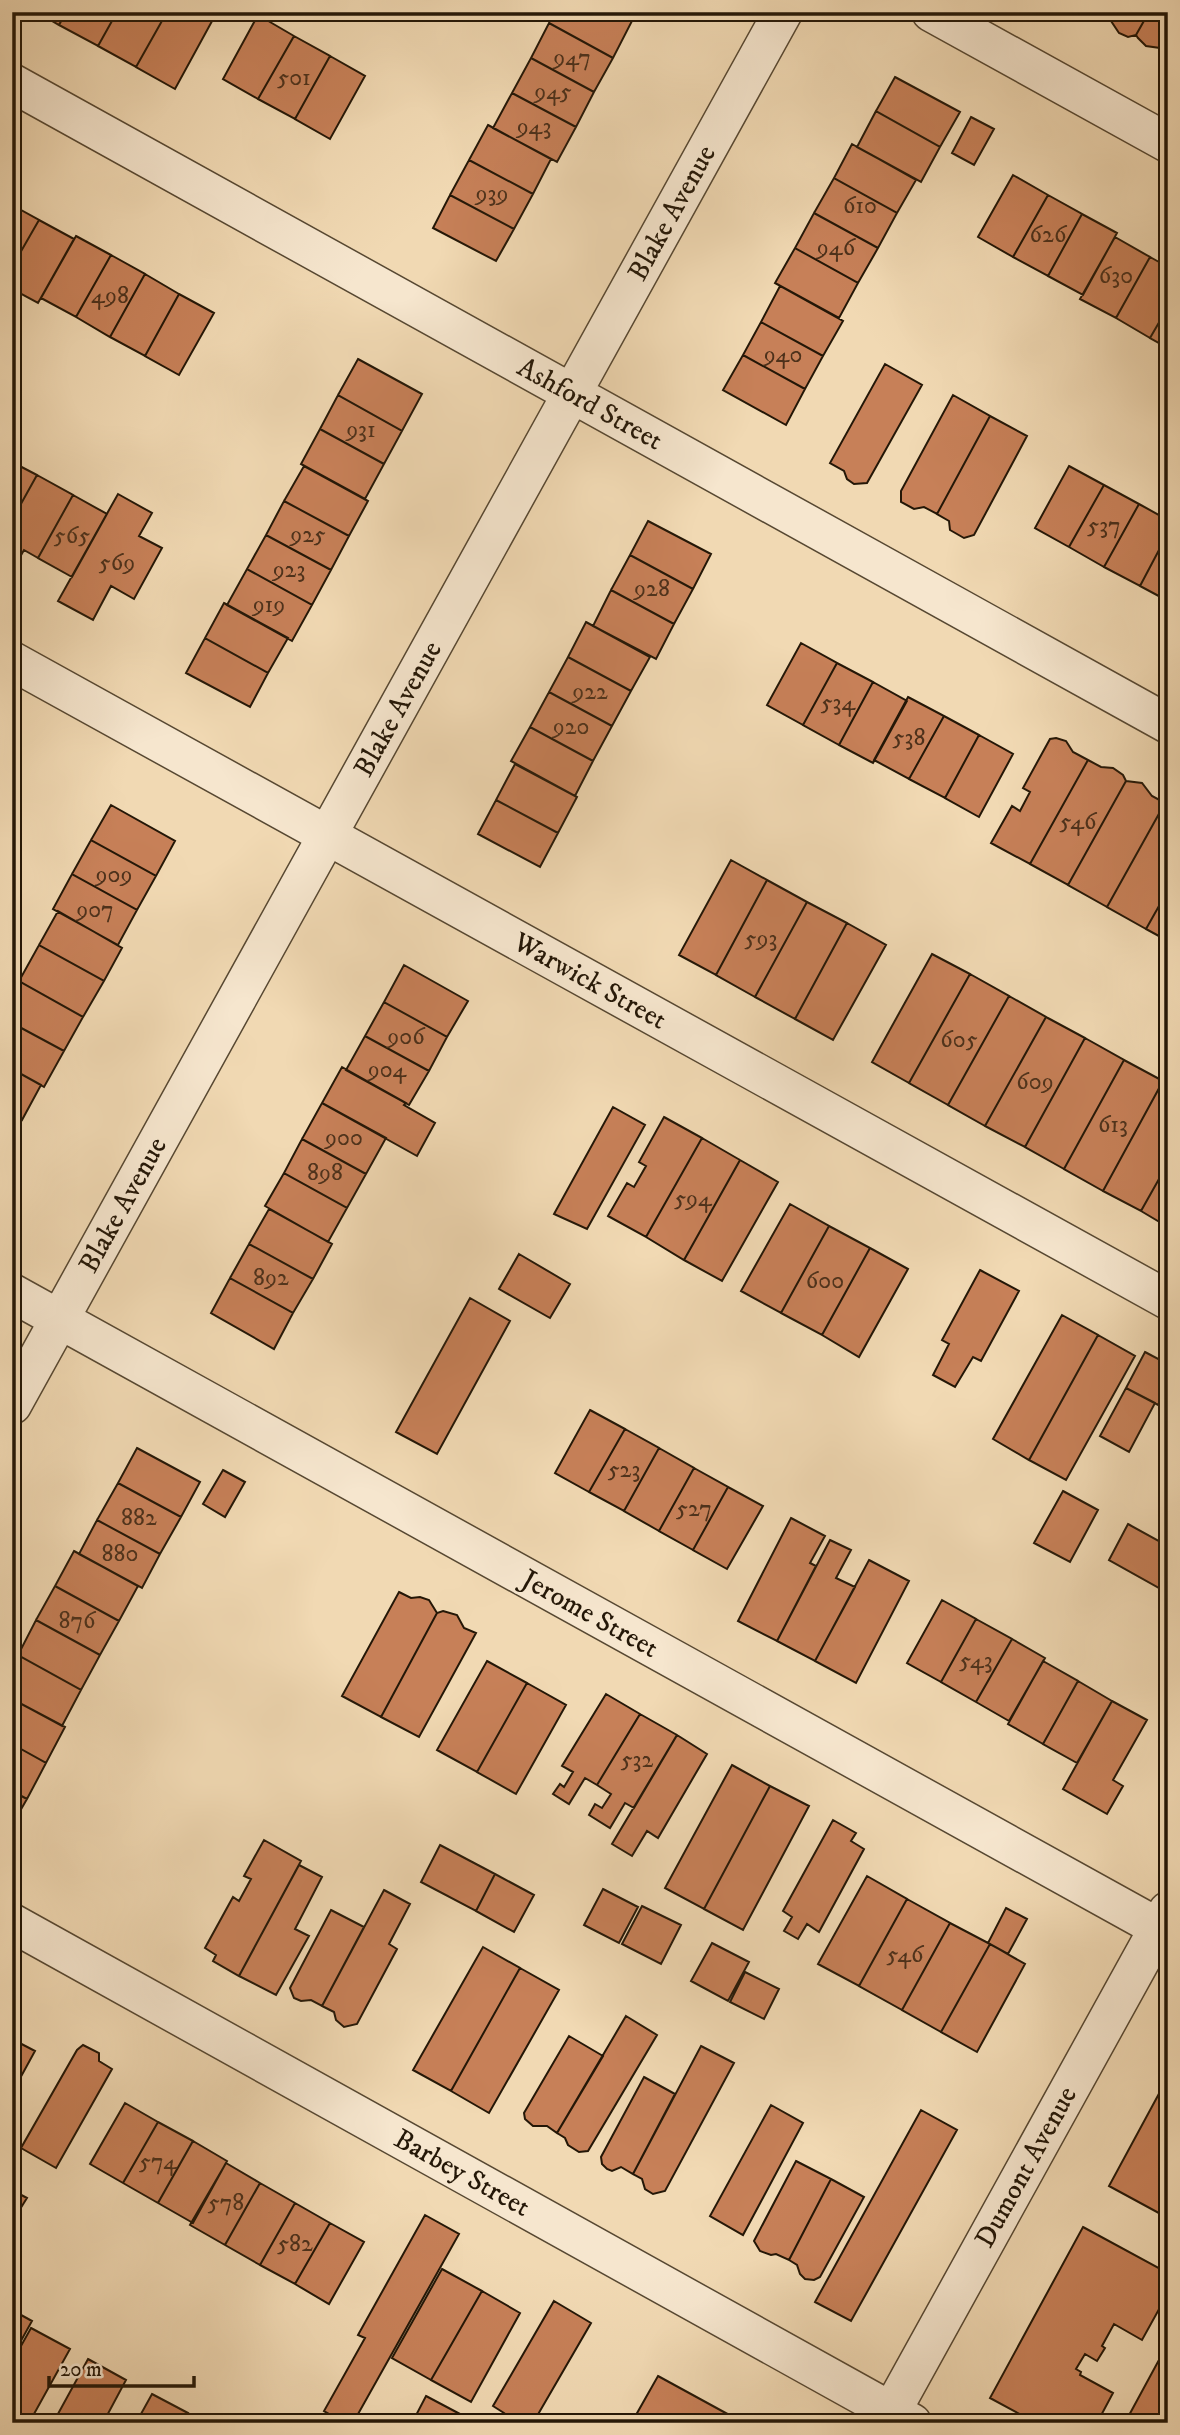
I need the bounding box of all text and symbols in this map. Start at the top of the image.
house number: 947 [552,43,591,73]
house number: 501 [277,63,311,93]
house number: 945 [533,77,572,107]
house number: 943 [516,112,551,142]
street label: Blake Avenue [620,139,724,287]
house number: 939 [475,179,508,209]
house number: 610 [843,191,877,221]
house number: 626 [1030,220,1068,250]
house number: 946 [816,233,857,263]
house number: 630 [1099,261,1133,291]
house number: 498 [91,281,129,311]
house number: 940 [763,340,802,370]
street label: Ashford Street [511,350,669,458]
house number: 931 [345,415,376,445]
house number: 537 [1087,511,1121,541]
house number: 925 [289,520,326,550]
house number: 565 [54,521,90,551]
house number: 569 [99,548,135,578]
house number: 923 [272,555,305,585]
house number: 928 [633,574,670,604]
house number: 919 [252,590,285,620]
street label: Blake Avenue [346,635,450,783]
house number: 922 [571,677,608,707]
house number: 534 [821,688,857,718]
house number: 920 [552,712,589,742]
house number: 538 [893,723,925,753]
house number: 546 [1060,807,1098,837]
house number: 909 [95,860,132,890]
house number: 907 [75,895,114,925]
street label: Warwick Street [506,924,673,1037]
house number: 593 [745,924,777,954]
house number: 906 [386,1022,426,1052]
house number: 605 [940,1025,978,1055]
house number: 904 [367,1055,408,1085]
house number: 609 [1016,1067,1054,1097]
house number: 613 [1098,1110,1128,1140]
house number: 900 [324,1123,363,1153]
street label: Blake Avenue [71,1131,175,1279]
house number: 898 [307,1158,343,1188]
house number: 594 [674,1184,713,1214]
house number: 892 [253,1263,289,1293]
house number: 600 [806,1266,844,1296]
house number: 523 [608,1455,640,1485]
house number: 527 [676,1494,712,1524]
house number: 882 [121,1503,157,1533]
house number: 880 [102,1539,138,1569]
street label: Jerome Street [513,1561,665,1666]
house number: 876 [58,1606,97,1636]
house number: 543 [959,1646,993,1676]
house number: 532 [621,1745,654,1775]
house number: 546 [887,1940,925,1970]
street label: Dumont Avenue [967,2080,1085,2254]
street label: Barbey Street [388,2121,536,2225]
house number: 574 [139,2147,178,2177]
house number: 578 [208,2188,244,2218]
house number: 582 [277,2229,313,2259]
scale bar [49,2344,194,2388]
text: 20 m [60,2357,102,2383]

